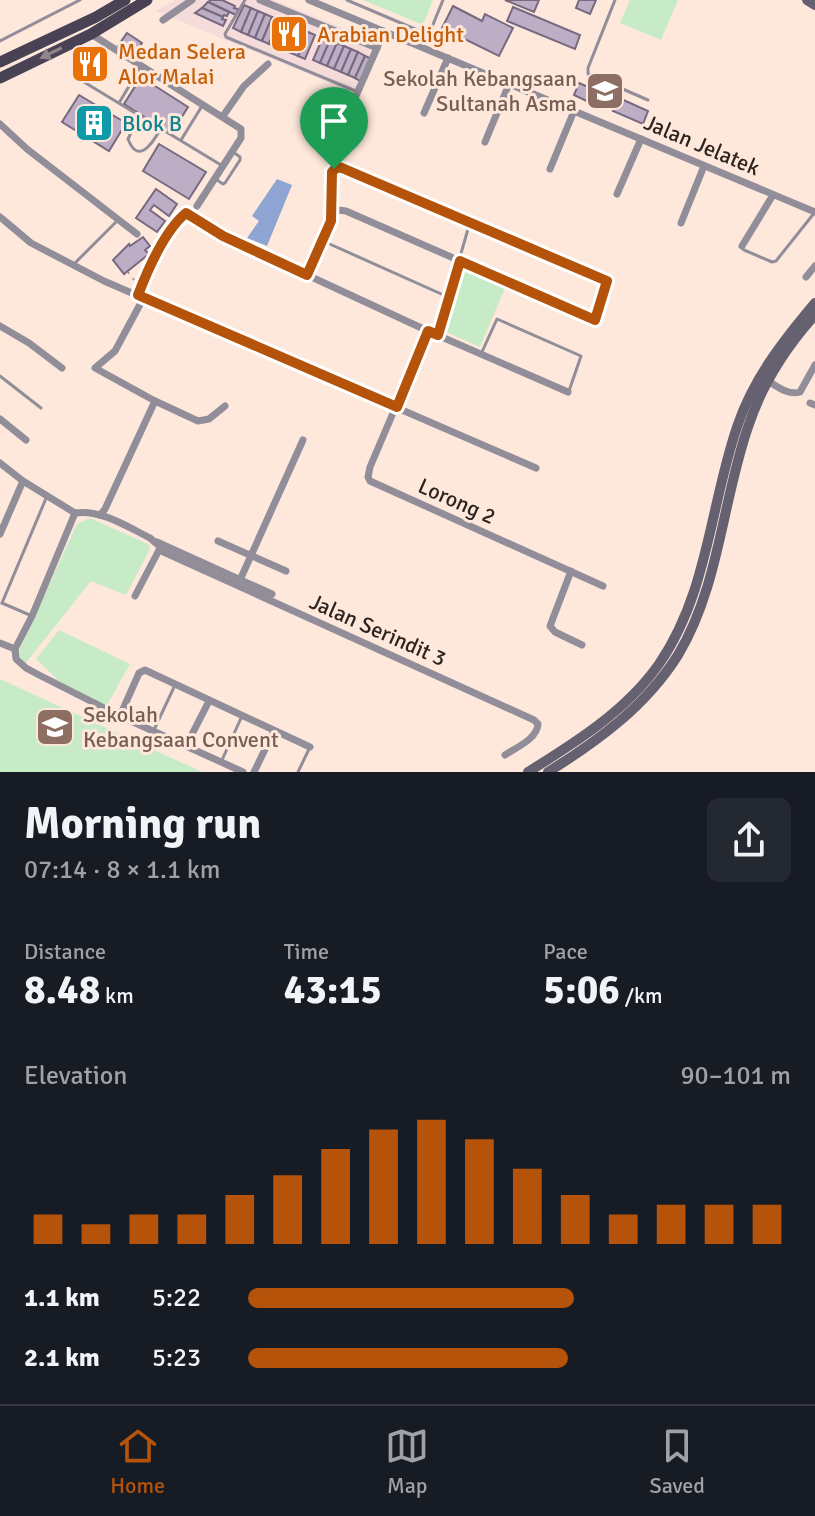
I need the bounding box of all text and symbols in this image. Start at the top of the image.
restaurant icon: Arabian Delight [268,13,310,55]
place label: Arabian Delight [317,21,464,48]
place label: Medan Selera Alor Malai [118,38,246,90]
restaurant icon: Medan Selera Alor Malai [69,43,111,85]
one-way arrow [40,46,63,60]
place label: Sekolah Kebangsaan Sultanah Asma [383,65,577,117]
school or university icon: Sekolah Kebangsaan Sultanah Asma [584,70,626,112]
pin [300,87,368,169]
icon: arrive [312,99,356,143]
building icon: Blok B [73,102,115,144]
street label: Jalan Jelatek [640,109,764,181]
place label: Blok B [122,110,182,137]
street label: Lorong 2 [414,472,500,530]
street label: Jalan Serindit 3 [306,588,450,672]
place label: Sekolah Kebangsaan Convent [83,701,279,753]
school or university icon: Sekolah Kebangsaan Convent [34,706,76,748]
text: Morning run [24,797,261,851]
button: share [707,798,791,882]
text: 07:14 · 8 × 1.1 km [24,854,220,886]
text: Distance [24,938,106,965]
text: Time [284,938,329,965]
text: Pace [543,938,588,965]
text: 8.48 [24,965,100,1015]
text: 43:15 [284,965,382,1015]
text: 5:06 [543,965,620,1015]
text: km [100,982,134,1009]
text: /km [620,982,663,1009]
text: Elevation [24,1060,128,1092]
text: 90–101 m [681,1060,791,1092]
text: 1.1 km [24,1282,100,1314]
text: 5:22 [152,1282,201,1314]
text: 2.1 km [24,1342,100,1374]
text: 5:23 [152,1342,201,1374]
tab: Home [110,1424,165,1499]
tab: Map [385,1424,429,1499]
tab: Saved [649,1424,705,1499]

